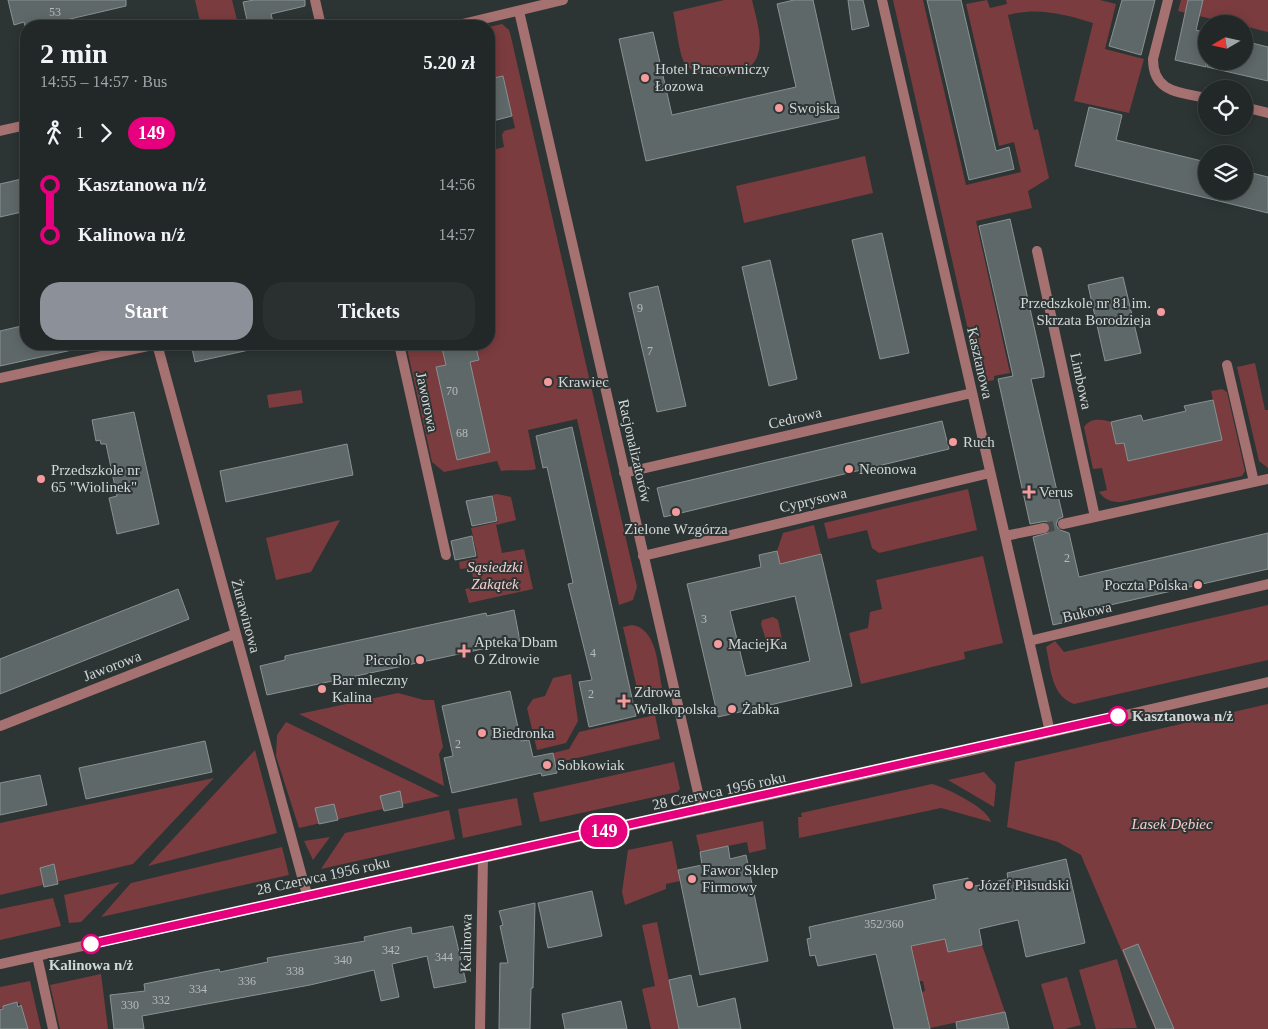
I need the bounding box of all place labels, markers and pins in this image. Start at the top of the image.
place label: Hotel Pracowniczy Łozowa [655,61,770,94]
marker: Hotel Pracowniczy Łozowa [639,72,651,84]
place label: Swojska [789,100,840,116]
marker: Swojska [773,102,785,114]
place label: Przedszkole nr 81 im. Skrzata Borodzieja [1020,295,1151,328]
marker: Przedszkole nr 81 im. Skrzata Borodzieja [1155,306,1167,318]
place label: Krawiec [558,374,609,390]
marker: Krawiec [542,376,554,388]
place label: Ruch [963,434,995,450]
marker: Ruch [947,436,959,448]
place label: Neonowa [859,461,917,477]
place label: Przedszkole nr 65 "Wiolinek" [51,462,140,495]
marker: Neonowa [843,463,855,475]
marker: Przedszkole nr 65 "Wiolinek" [35,473,47,485]
place label: Verus [1039,484,1073,500]
marker: Verus [1023,486,1035,498]
marker: Zielone Wzgórza [670,506,682,518]
place label: Zielone Wzgórza [624,521,728,537]
place label: Poczta Polska [1104,577,1188,593]
marker: Poczta Polska [1192,579,1204,591]
place label: Apteka Dbam O Zdrowie [474,634,558,667]
place label: MaciejKa [728,636,787,652]
marker: MaciejKa [712,638,724,650]
marker: Apteka Dbam O Zdrowie [458,645,470,657]
place label: Piccolo [365,652,410,668]
marker: Piccolo [414,654,426,666]
place label: Bar mleczny Kalina [332,672,409,705]
marker: Bar mleczny Kalina [316,683,328,695]
place label: Zdrowa Wielkopolska [634,684,717,717]
marker: Zdrowa Wielkopolska [618,695,630,707]
place label: Żabka [742,701,780,717]
marker: Żabka [726,703,738,715]
marker: Kasztanowa n/ż [1108,706,1128,726]
place label: Kasztanowa n/ż [1132,708,1234,724]
place label: Biedronka [492,725,555,741]
marker: Biedronka [476,727,488,739]
place label: Sobkowiak [557,757,625,773]
marker: Sobkowiak [541,759,553,771]
place label: Fawor Sklep Firmowy [702,862,778,895]
marker: Fawor Sklep Firmowy [686,873,698,885]
place label: Józef Piłsudski [979,877,1069,893]
marker: Józef Piłsudski [963,879,975,891]
marker: Kalinowa n/ż [81,934,101,954]
place label: Kalinowa n/ż [49,957,134,973]

